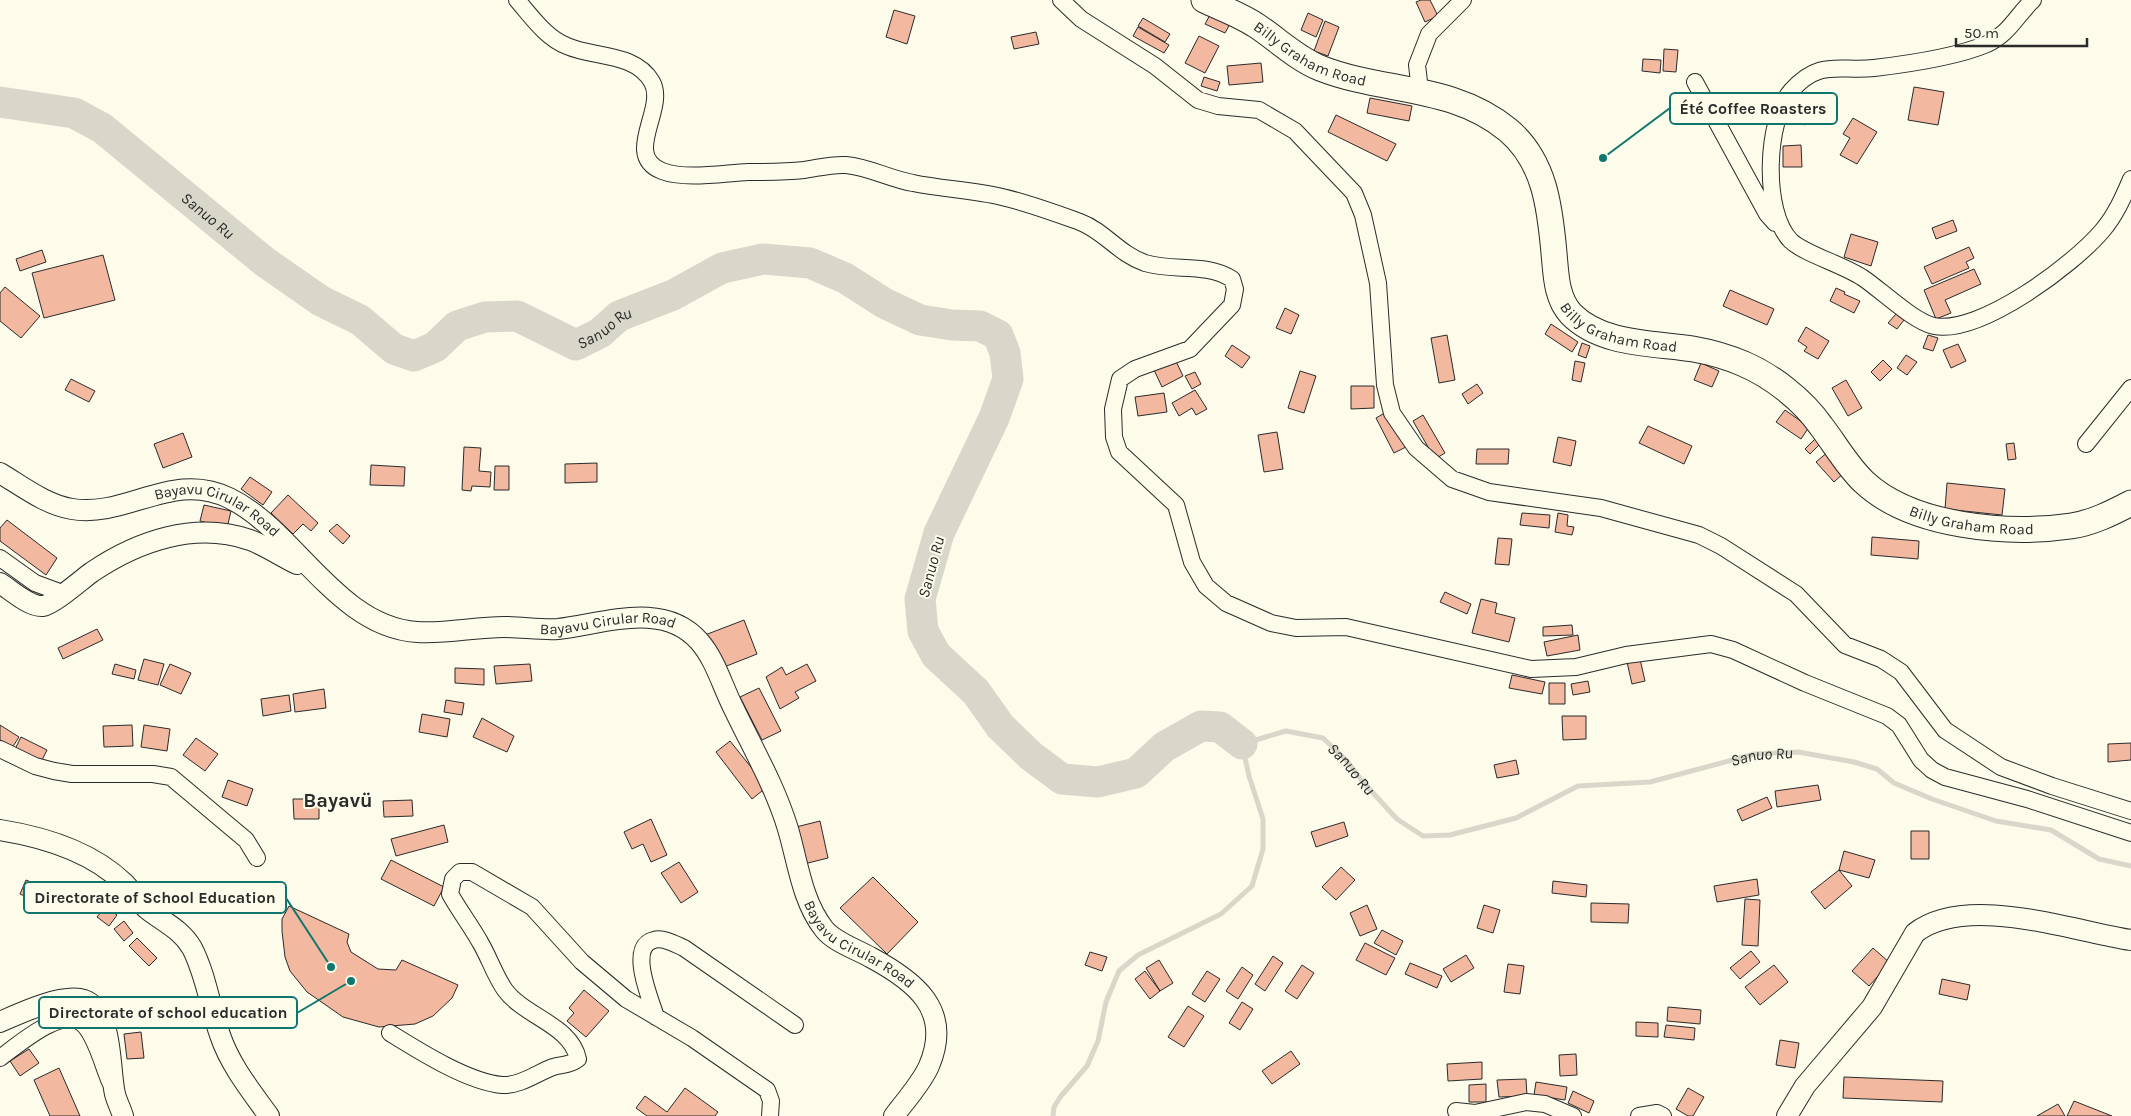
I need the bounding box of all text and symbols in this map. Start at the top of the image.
scale bar [1956,15,2087,47]
street label: Billy Graham Road [1250,17,1368,90]
text: 50 m [1964,24,1999,42]
callout: Été Coffee Roasters [1670,93,1837,124]
text: Été Coffee Roasters [1680,99,1826,118]
water label: Sanuo Ru [178,188,239,243]
street label: Billy Graham Road [1556,299,1678,356]
water label: Sanuo Ru [573,303,634,353]
street label: Bayavu Cirular Road [152,480,284,541]
street label: Billy Graham Road [1907,502,2034,538]
water label: Sanuo Ru [914,534,948,600]
street label: Bayavu Cirular Road [540,608,679,638]
water label: Sanuo Ru [1324,738,1380,799]
water label: Sanuo Ru [1728,743,1793,770]
district label: Bayavü [303,789,373,812]
callout: Directorate of School Education [24,882,286,913]
text: Directorate of School Education [34,888,276,907]
street label: Bayavu Cirular Road [800,897,918,992]
callout: Directorate of school education [39,997,297,1028]
text: Directorate of school education [49,1003,287,1022]

